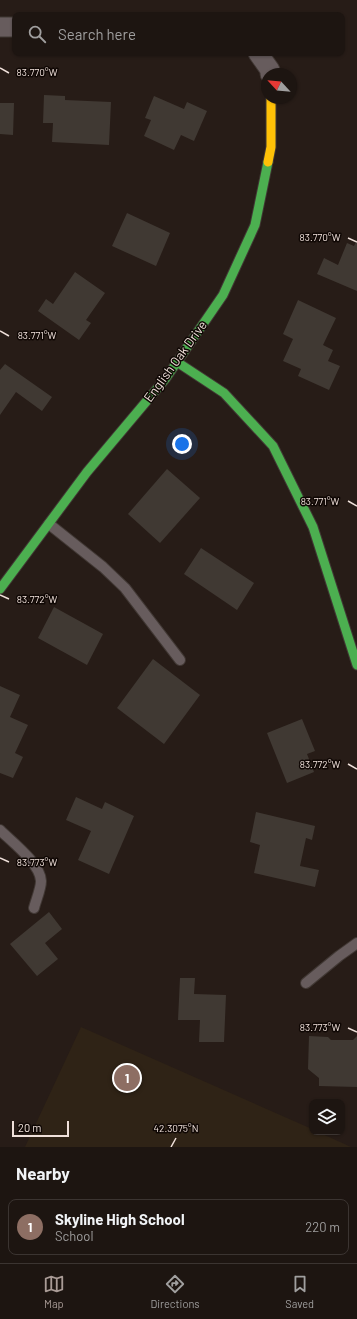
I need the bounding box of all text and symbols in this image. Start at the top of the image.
search box [12,12,345,56]
icon: search [26,23,48,45]
text: Search here [58,25,136,43]
text: 83.770°W [17,66,58,78]
north arrow [261,68,297,104]
text: 83.770°W [300,231,341,243]
street label: English Oak Drive [140,317,210,405]
text: 83.771°W [18,329,57,341]
your location [172,434,192,454]
text: 83.771°W [301,495,340,507]
text: 83.772°W [17,593,57,605]
text: 83.772°W [300,758,340,770]
text: 83.773°W [17,856,57,868]
text: 83.773°W [300,1021,340,1033]
pin: 1 [114,1063,140,1093]
map controls [309,1099,345,1135]
button: layers [309,1099,345,1135]
scale bar [12,1119,69,1138]
text: 20 m [18,1121,41,1134]
text: 42.3075°N [154,1122,198,1134]
text: Nearby [16,1163,70,1183]
text: Skyline High School [55,1210,185,1228]
text: 1 [28,1219,32,1235]
text: 220 m [305,1219,340,1235]
text: School [55,1228,93,1244]
tab: Map [43,1273,65,1310]
tab: Directions [150,1273,200,1310]
tab: Saved [285,1273,314,1310]

